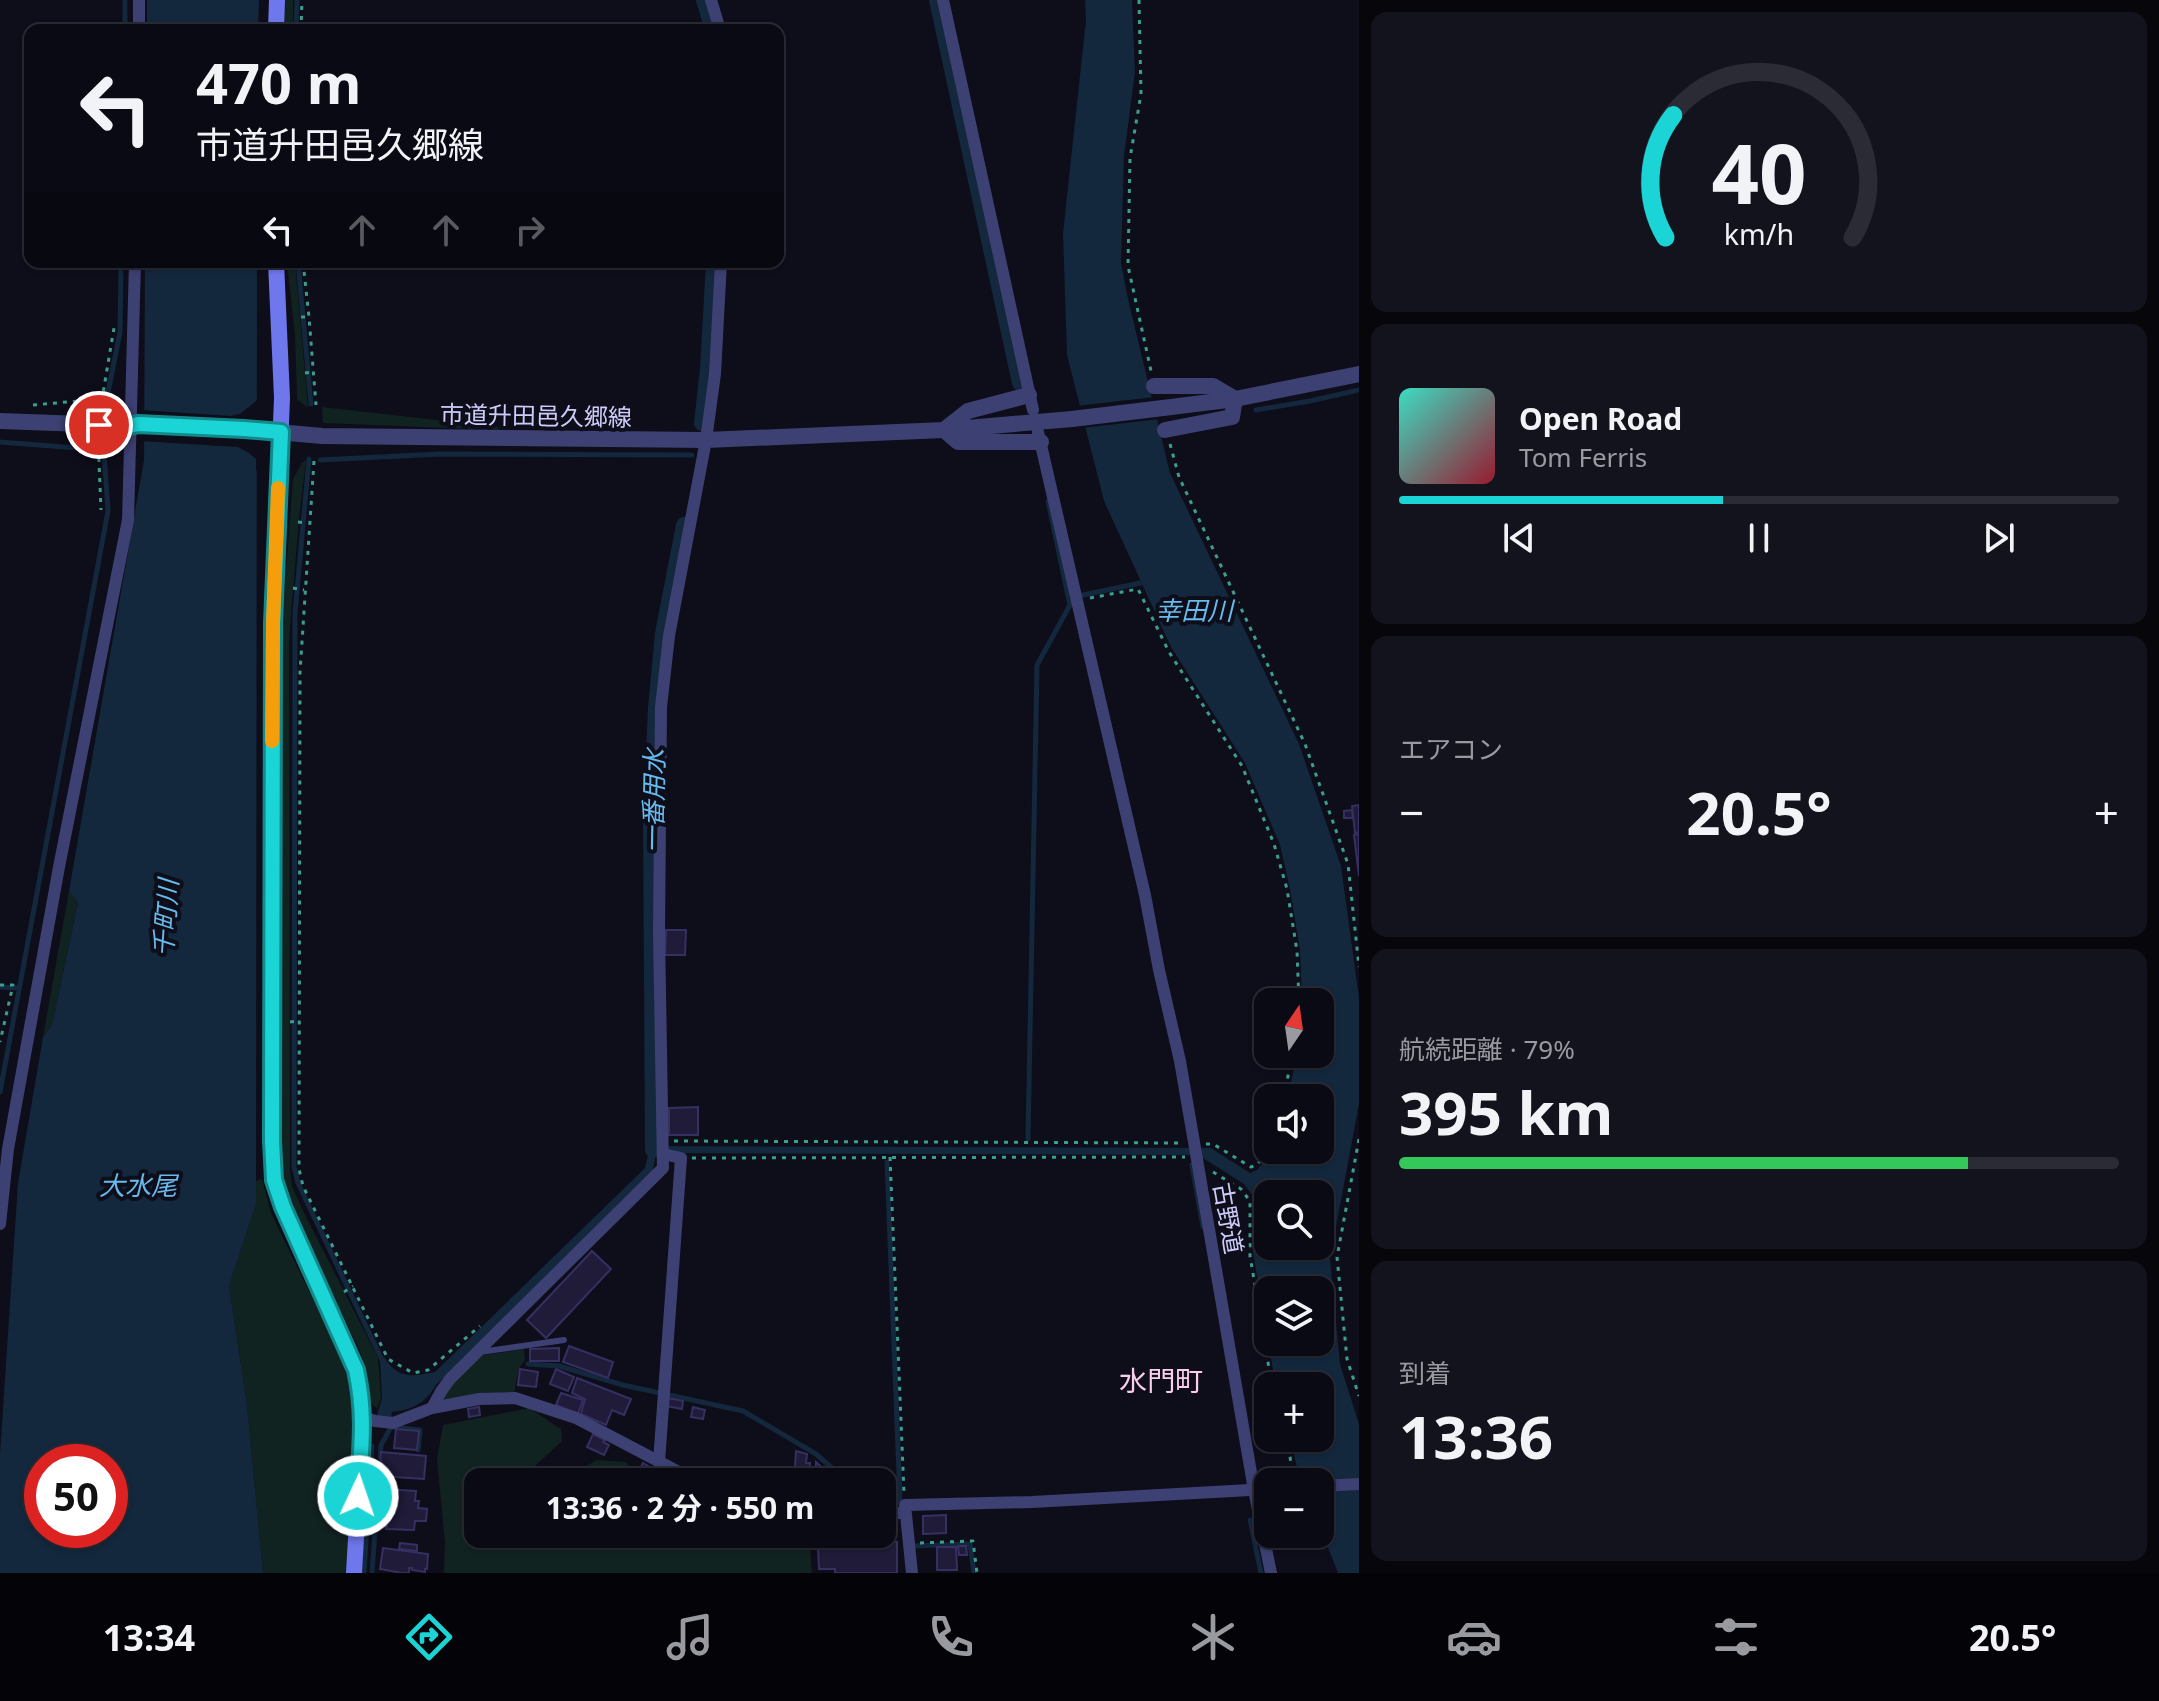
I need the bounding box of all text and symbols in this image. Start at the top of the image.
text: 470 m [196,44,361,120]
icon: left [64,56,168,160]
text: 40 [1711,115,1807,228]
text: 市道升田邑久郷線 [196,120,484,169]
icon: left [256,208,300,252]
icon: ahead [340,208,384,252]
icon: ahead [424,208,468,252]
icon: right [508,208,552,252]
text: km/h [1724,214,1794,253]
pin [65,391,133,459]
street label: 市道升田邑久郷線 [440,397,632,433]
text: Open Road [1519,398,1682,439]
icon: arrive [77,403,121,447]
text: Tom Ferris [1519,439,1647,475]
icon: previous [1497,516,1541,560]
icon: pause [1737,516,1781,560]
icon: next [1977,516,2021,560]
water label: 幸田川 [1155,592,1236,628]
text: エアコン [1399,731,1503,767]
water label: 一番用水 [634,746,672,853]
text: 20.5° [1686,771,1832,853]
text: − [1399,782,1424,842]
text: + [2094,782,2119,842]
water label: 千町川 [144,875,186,958]
north arrow [1254,988,1334,1068]
map controls [1254,988,1334,1548]
text: 航続距離 · 79% [1399,1031,1575,1067]
text: 395 km [1399,1071,1613,1153]
button: sound [1254,1084,1334,1164]
water label: 大水尾 [99,1167,180,1203]
street label: 古野道 [1206,1180,1252,1256]
button: search [1254,1180,1334,1260]
button: layers [1254,1276,1334,1356]
text: 到着 [1399,1355,1451,1391]
district label: 水門町 [1119,1361,1203,1399]
button: + [1254,1372,1334,1452]
text: 13:36 [1399,1395,1553,1477]
speed limit sign: 50 [24,1444,128,1548]
position arrow [316,1454,400,1538]
button: − [1254,1468,1334,1548]
text: 13:36 · 2 分 · 550 m [546,1487,814,1528]
icon: directions [401,1609,457,1665]
icon: music [662,1609,718,1665]
icon: phone [923,1609,979,1665]
icon: climate [1185,1609,1241,1665]
icon: car [1446,1609,1502,1665]
icon: filters [1708,1609,1764,1665]
text: 13:34 [103,1613,195,1662]
text: 20.5° [1969,1613,2056,1662]

